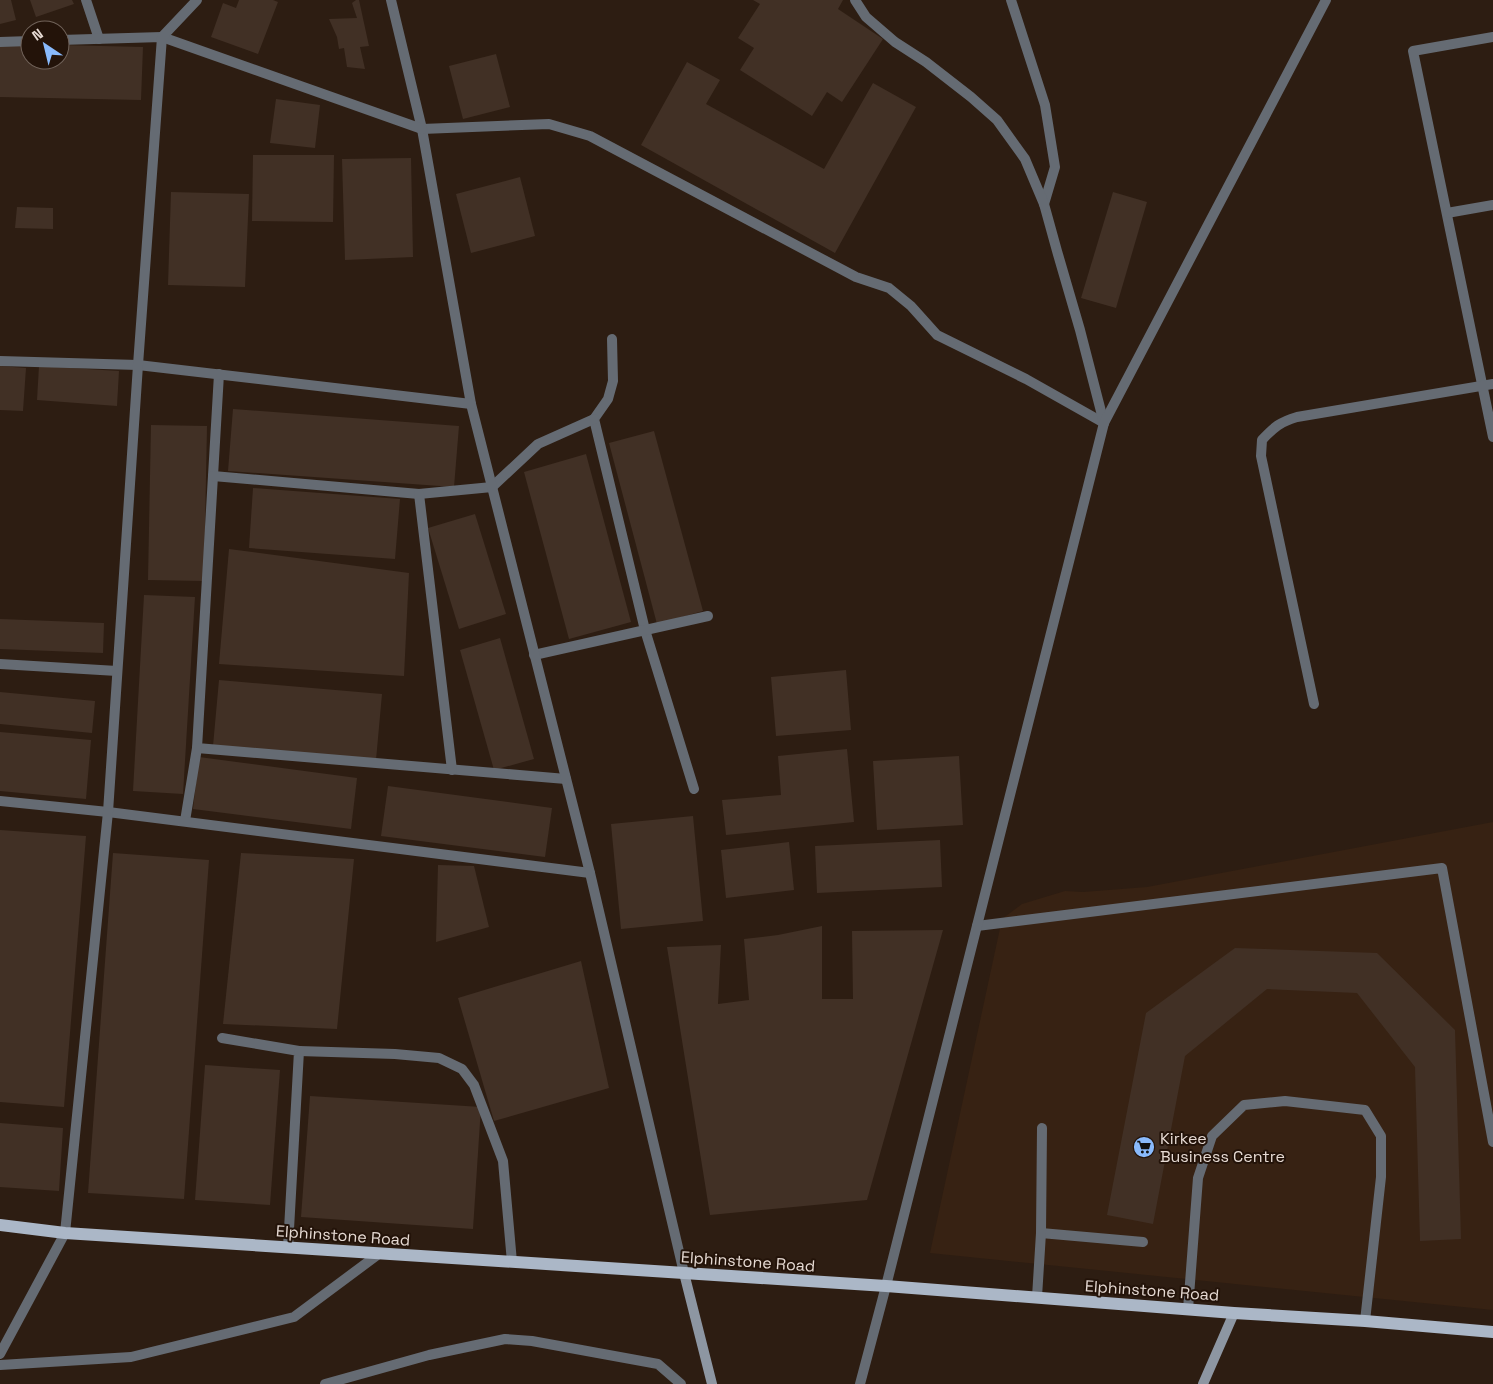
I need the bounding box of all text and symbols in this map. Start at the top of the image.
north arrow [20,20,70,70]
text: N [29,24,47,44]
place label: Kirkee Business Centre [1160,1128,1285,1167]
supermarket icon: Kirkee Business Centre [1132,1135,1156,1159]
street label: Elphinstone Road [275,1220,411,1251]
street label: Elphinstone Road [680,1246,816,1277]
street label: Elphinstone Road [1084,1275,1220,1306]

